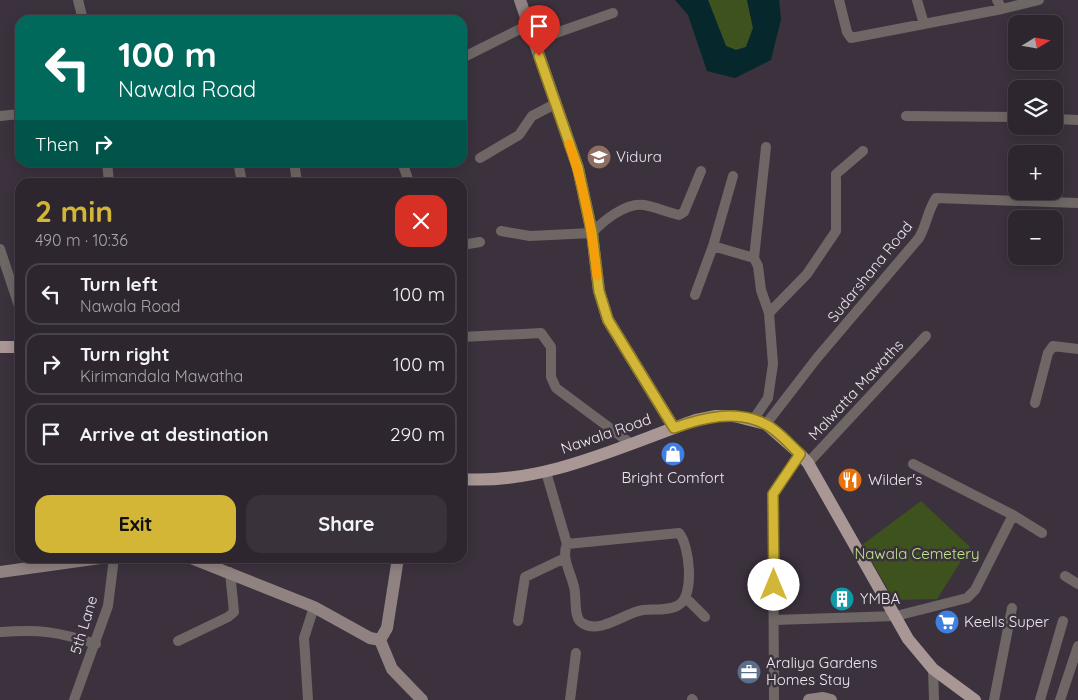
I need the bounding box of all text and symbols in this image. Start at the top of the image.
pin [518,5,560,56]
icon: arrive [525,12,553,40]
north arrow [1008,15,1062,70]
map controls [1008,15,1063,265]
text: 100 m [118,32,217,76]
icon: left [35,35,100,100]
text: Nawala Road [118,75,256,103]
button: layers [1008,80,1063,135]
icon: right [89,130,117,158]
text: Then [35,132,79,156]
school or university icon: Vidura [586,144,612,170]
button: + [1008,145,1063,200]
place label: Vidura [616,147,662,166]
text: 2 min [35,192,113,230]
button: close [395,195,447,247]
button: − [1008,210,1063,265]
street label: Sudarshana Road [823,217,916,326]
text: 490 m · 10:36 [35,230,128,250]
text: Turn left [80,272,158,296]
icon: left [37,280,65,308]
text: 100 m [393,282,445,306]
text: Nawala Road [80,296,180,316]
street label: Malwatta Mawaths [804,335,907,444]
text: Turn right [80,342,169,366]
icon: right [37,350,65,378]
text: 100 m [393,352,445,376]
text: Kirimandala Mawatha [80,366,243,386]
street label: Nawala Road [558,409,653,458]
icon: arrive [37,420,65,448]
text: Arrive at destination [80,422,269,446]
text: 290 m [390,422,445,446]
shop icon: Bright Comfort [660,441,686,467]
restaurant icon: Wilder's [837,467,863,493]
place label: Bright Comfort [621,468,725,487]
place label: Wilder's [868,470,922,489]
button: Exit [35,495,236,553]
button: Share [246,495,447,553]
park label: Nawala Cemetery [854,544,980,563]
position arrow [747,558,799,610]
building icon: YMBA [829,586,855,612]
place label: YMBA [860,589,901,608]
street label: 5th Lane [66,593,101,656]
supermarket icon: Keells Super [934,609,960,635]
place label: Keells Super [964,612,1049,631]
place label: Araliya Gardens Homes Stay [766,653,877,689]
office icon: Araliya Gardens Homes Stay [736,659,762,685]

